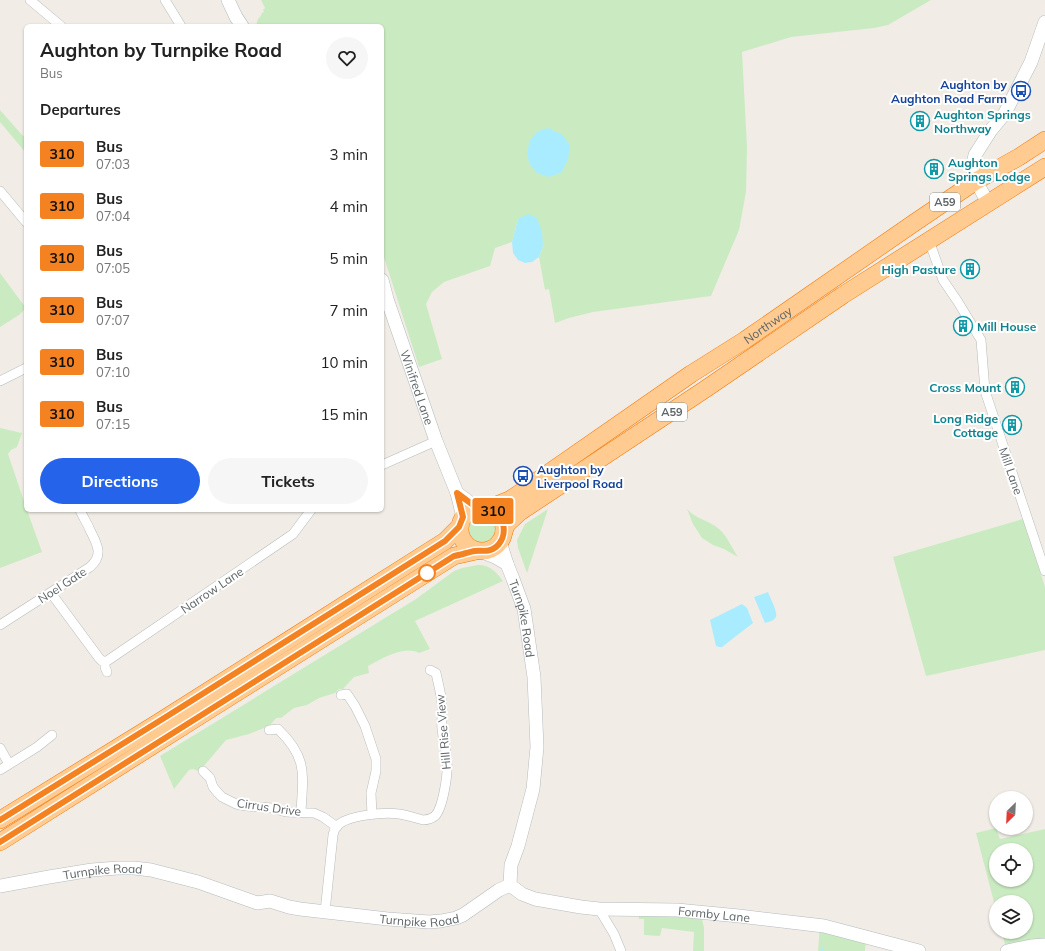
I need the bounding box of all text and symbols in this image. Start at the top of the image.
button: heart [326,37,368,79]
text: Aughton by Turnpike Road [40,38,282,62]
text: Bus [40,65,63,81]
place label: Aughton by Aughton Road Farm [891,77,1007,106]
bus stop icon: Aughton by Aughton Road Farm [1010,80,1032,102]
text: Departures [40,100,121,119]
place label: Aughton Springs Northway [934,107,1031,136]
building icon: Aughton Springs Northway [909,110,931,132]
text: Bus [96,137,123,156]
text: 310 [49,145,75,163]
text: 3 min [330,145,368,164]
place label: Aughton Springs Lodge [948,155,1031,184]
text: 07:03 [96,156,130,172]
building icon: Aughton Springs Lodge [923,158,945,180]
text: Bus [96,189,123,208]
road number: A59 [930,193,960,211]
text: 310 [49,197,75,215]
text: 4 min [330,197,368,216]
text: 07:04 [96,208,130,224]
text: Bus [96,241,123,260]
text: 310 [49,249,75,267]
text: 5 min [330,249,368,268]
building icon: High Pasture [959,258,981,280]
text: 07:05 [96,260,130,276]
place label: High Pasture [882,262,956,277]
text: Bus [96,293,123,312]
text: 310 [49,301,75,319]
text: 7 min [330,301,368,320]
street label: Northway [740,302,795,346]
text: 07:07 [96,312,130,328]
building icon: Mill House [952,315,974,337]
place label: Mill House [977,319,1037,334]
text: Bus [96,345,123,364]
street label: Winifred Lane [398,348,437,427]
text: 310 [49,353,75,371]
text: 10 min [321,353,368,372]
text: 07:10 [96,364,130,380]
building icon: Cross Mount [1004,376,1026,398]
place label: Cross Mount [929,380,1001,395]
text: Bus [96,397,123,416]
road number: A59 [657,403,687,421]
text: 310 [49,405,75,423]
text: 15 min [321,405,368,424]
place label: Long Ridge Cottage [933,411,998,440]
building icon: Long Ridge Cottage [1001,414,1023,436]
text: 07:15 [96,416,130,432]
street label: Mill Lane [996,445,1026,497]
button: Directions [40,458,200,504]
button: Tickets [208,458,368,504]
place label: Aughton by Liverpool Road [537,462,623,491]
bus stop icon: Aughton by Liverpool Road [512,465,534,487]
line badge: 310 [470,498,516,524]
text: 310 [480,502,506,520]
street label: Noel Gate [35,564,89,606]
street label: Narrow Lane [178,564,246,616]
unlabelled marker [418,564,436,582]
street label: Turnpike Road [506,577,539,658]
street label: Hill Rise View [432,693,454,770]
north arrow [989,791,1033,835]
map controls [989,791,1033,939]
street label: Cirrus Drive [236,795,302,819]
button: locate [989,843,1033,887]
street label: Turnpike Road [62,860,143,882]
button: layers [989,895,1033,939]
street label: Formby Lane [677,903,751,925]
street label: Turnpike Road [379,910,460,930]

